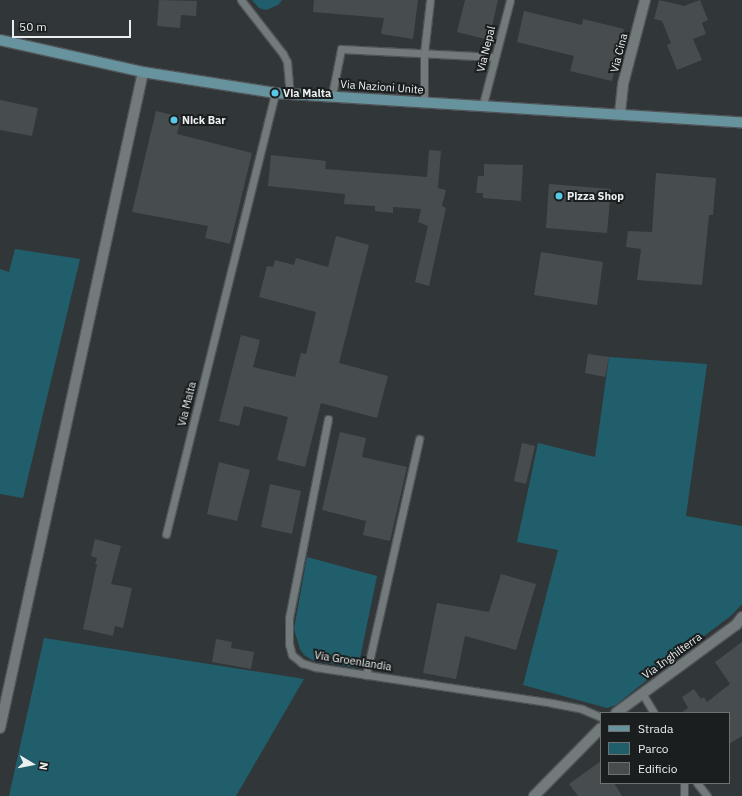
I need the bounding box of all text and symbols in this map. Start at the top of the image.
scale bar [14,12,133,38]
text: 50 m [19,19,47,34]
street label: Via Nepal [474,25,498,73]
street label: Via Cina [608,32,630,74]
street label: Via Nazioni Unite [340,78,424,96]
place label: Via Malta [283,86,331,100]
marker: Via Malta [270,88,280,98]
place label: Nick Bar [182,113,226,127]
marker: Nick Bar [169,115,179,125]
place label: Pizza Shop [567,189,624,203]
marker: Pizza Shop [554,191,564,201]
street label: Via Malta [175,380,199,428]
street label: Via Inghilterra [640,630,704,682]
street label: Via Groenlandia [313,648,393,674]
legend [600,712,730,784]
text: Strada [638,721,673,736]
text: Parco [638,741,669,756]
north arrow [12,744,52,784]
text: N [36,761,51,771]
text: Edificio [638,761,677,776]

